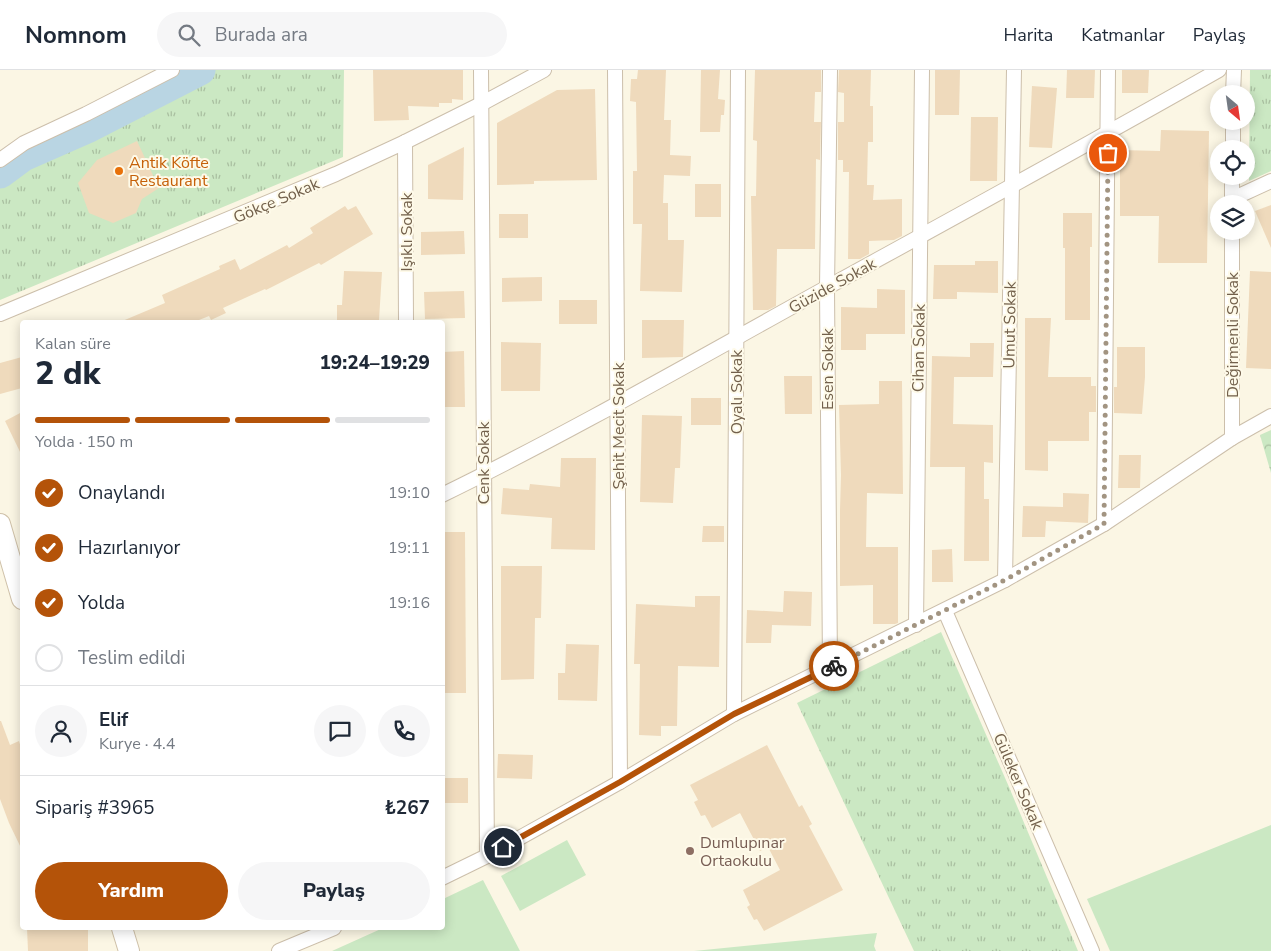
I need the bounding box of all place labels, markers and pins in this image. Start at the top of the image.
pin [1087,132,1129,174]
place label: Antik Köfte Restaurant [129,152,209,192]
marker: Antik Köfte Restaurant [113,165,125,177]
pin [482,826,524,868]
place label: Dumlupınar Ortaokulu [700,832,785,872]
marker: Dumlupınar Ortaokulu [684,845,696,857]

